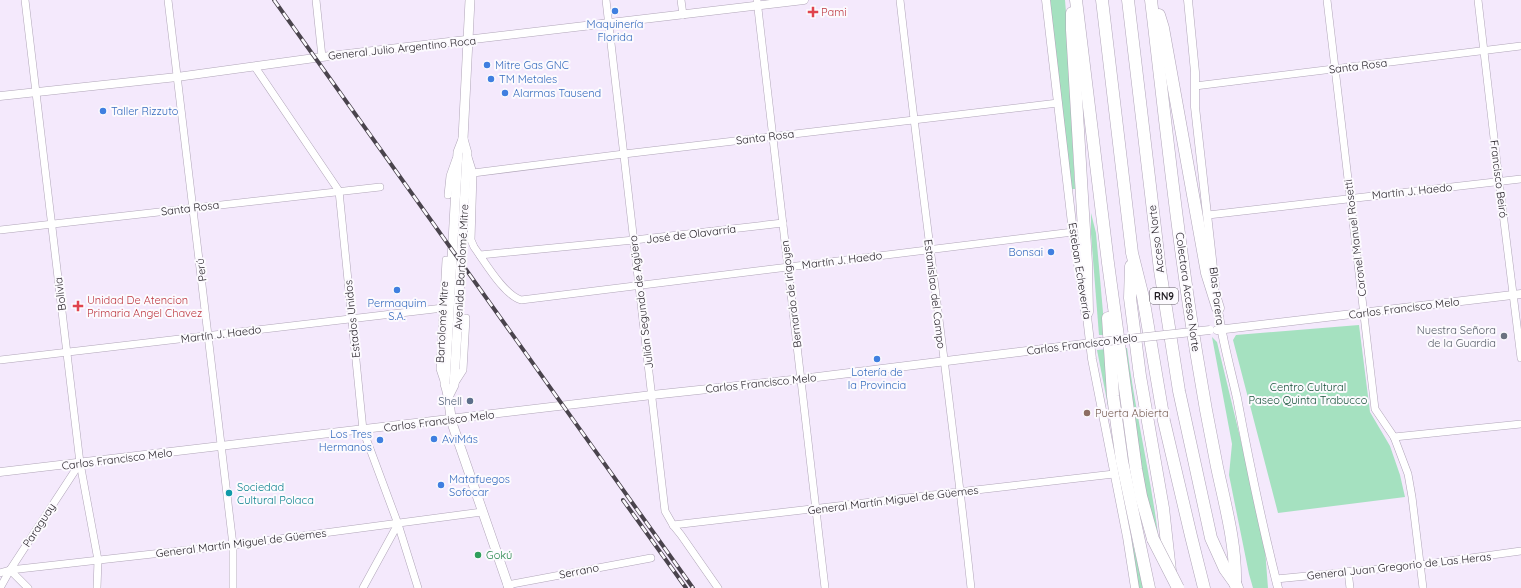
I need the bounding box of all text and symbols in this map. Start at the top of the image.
place label: Pami [821,5,847,19]
marker: Maquinería Florida [610,6,620,16]
marker: Pami [808,7,818,17]
place label: Maquinería Florida [587,17,643,44]
street label: General Julio Argentino Roca [327,33,477,63]
street label: Santa Rosa [1328,55,1388,77]
place label: Mitre Gas GNC [495,58,569,72]
marker: Mitre Gas GNC [482,60,492,70]
place label: TM Metales [499,72,557,86]
marker: TM Metales [486,74,496,84]
place label: Alarmas Tausend [513,86,601,100]
marker: Alarmas Tausend [500,88,510,98]
place label: Taller Rizzuto [111,104,179,118]
marker: Taller Rizzuto [98,106,108,116]
street label: Santa Rosa [735,126,795,148]
street label: Francisco Beiró [1487,139,1511,219]
street label: Coronel Manuel Rosetti [1341,179,1369,297]
street label: Martín J. Haedo [1371,180,1453,202]
street label: Santa Rosa [160,197,220,219]
street label: Avenida Bartolomé Mitre [451,204,471,330]
street label: Acceso Norte [1145,204,1167,274]
street label: José de Olavarría [645,222,737,246]
street label: Esteban Echeverría [1065,222,1095,320]
street label: Colectora Acceso Norte [1173,231,1203,353]
street label: Julián Segundo de Agüero [626,234,656,370]
street label: Estanislao del Campo [921,238,949,350]
street label: Bernardo de Irigoyen [777,239,805,349]
place label: Bonsai [1009,245,1043,259]
marker: Bonsai [1046,247,1056,257]
street label: Martín J. Haedo [801,248,883,272]
street label: Perú [193,258,209,282]
street label: Blas Parera [1206,266,1228,326]
street label: Bolivia [51,277,69,311]
street label: Estados Unidos [341,279,363,359]
street label: Bartolomé Mitre [433,281,451,363]
marker: Permaquim S.A. [392,285,402,295]
road number: RN9 [1150,288,1178,304]
place label: Unidad De Atencion Primaria Angel Chavez [87,293,202,320]
street label: Carlos Francisco Melo [1348,294,1461,322]
place label: Permaquim S.A. [368,296,426,323]
marker: Unidad De Atencion Primaria Angel Chavez [72,300,84,312]
street label: Martín J. Haedo [180,322,262,346]
place label: Nuestra Señora de la Guardia [1417,323,1496,350]
street label: Carlos Francisco Melo [1026,330,1139,358]
marker: Nuestra Señora de la Guardia [1499,331,1509,341]
marker: Lotería de la Provincia [872,354,882,364]
place label: Lotería de la Provincia [848,365,906,392]
street label: Carlos Francisco Melo [705,370,818,396]
park label: Centro Cultural Paseo Quinta Trabucco [1249,380,1368,407]
place label: Shell [438,394,462,408]
marker: Shell [465,396,475,406]
place label: Puerta Abierta [1095,406,1169,420]
street label: Carlos Francisco Melo [383,407,496,435]
marker: Puerta Abierta [1082,408,1092,418]
place label: Los Tres Hermanos [319,427,372,454]
place label: AviMás [442,432,478,446]
marker: AviMás [429,434,439,444]
marker: Los Tres Hermanos [375,435,385,445]
street label: Carlos Francisco Melo [61,445,174,473]
place label: Matafuegos Sofocar [449,472,510,499]
place label: Sociedad Cultural Polaca [237,480,314,507]
marker: Matafuegos Sofocar [436,480,446,490]
street label: General Martín Miguel de Güemes [807,483,979,517]
marker: Sociedad Cultural Polaca [224,488,234,498]
street label: Paraguay [20,500,58,550]
street label: General Martín Miguel de Güemes [155,526,327,560]
place label: Gokú [486,548,512,562]
street label: General Juan Gregorio de Las Heras [1306,549,1492,583]
marker: Gokú [473,550,483,560]
street label: Serrano [558,560,601,582]

